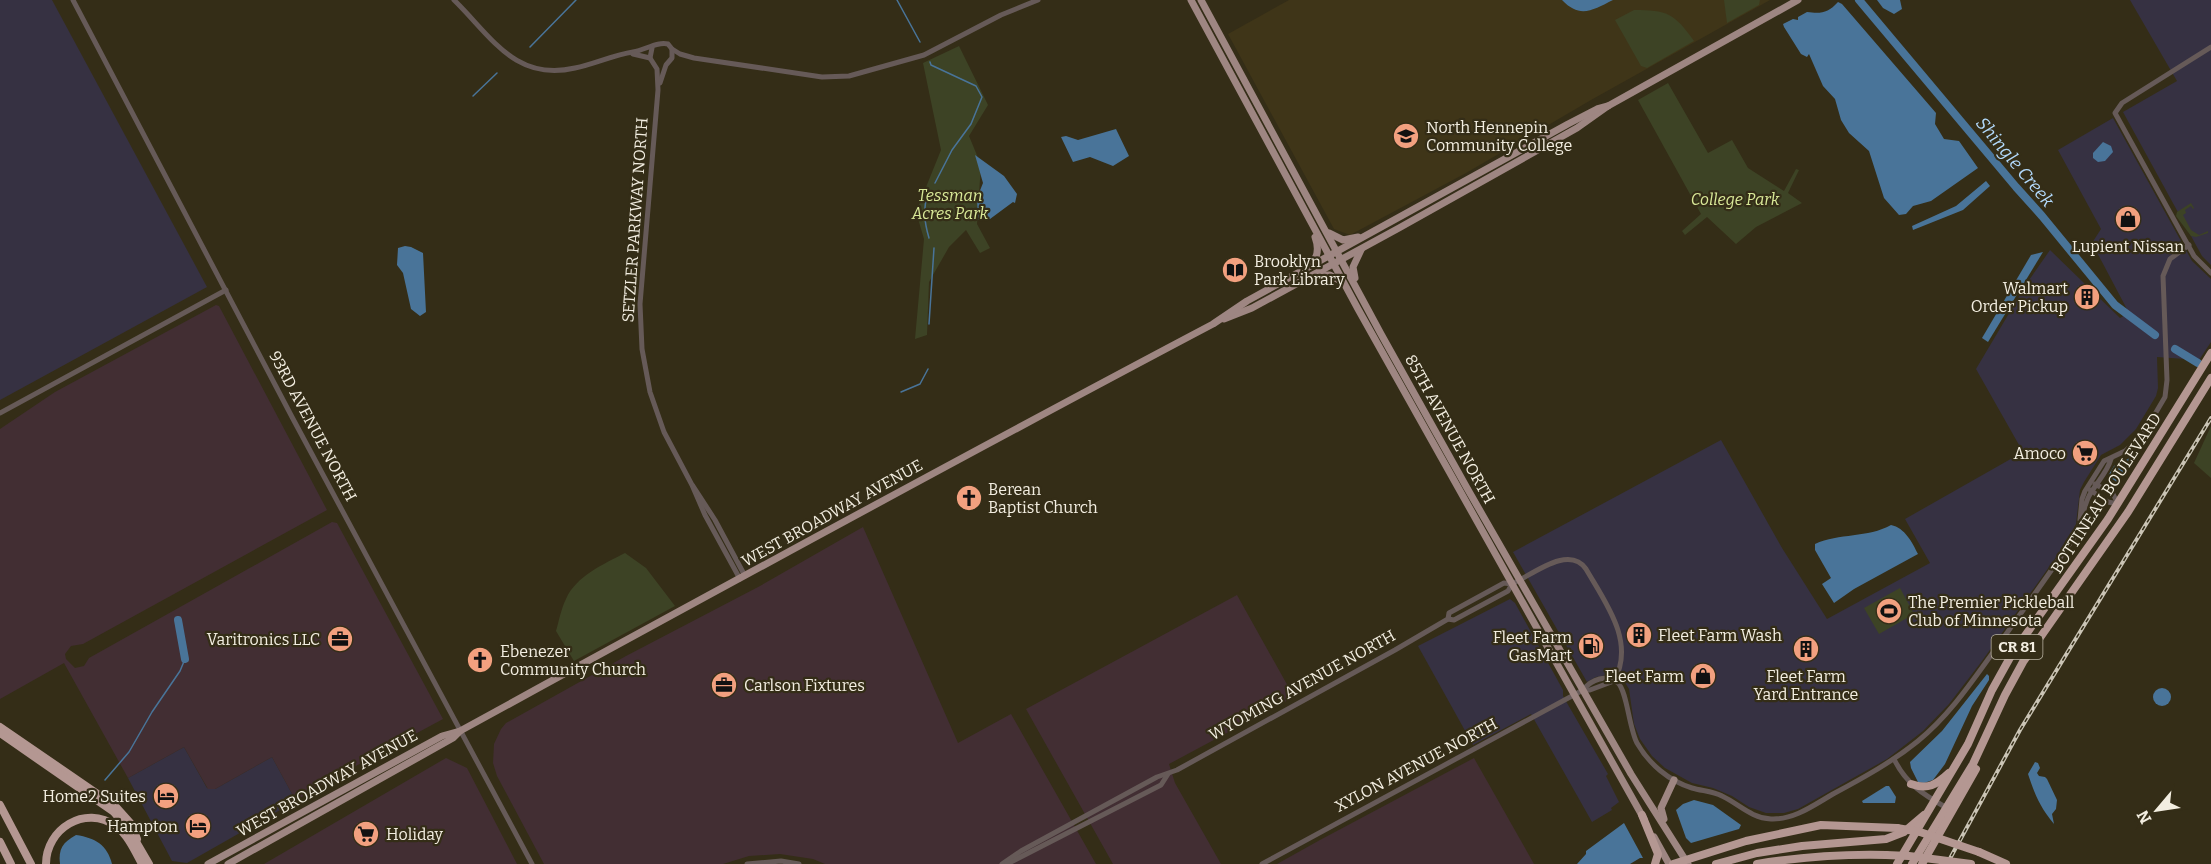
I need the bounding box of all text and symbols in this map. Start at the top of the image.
water label: Shingle Creek [1971,113,2059,212]
street label: SETZLER PARKWAY NORTH [618,117,652,323]
place label: North Hennepin Community College [1426,118,1572,155]
school or university icon: North Hennepin Community College [1391,121,1421,151]
park label: Tessman Acres Park [911,186,988,223]
park label: College Park [1691,190,1780,209]
shop icon: Lupient Nissan [2113,204,2143,234]
place label: Lupient Nissan [2072,237,2184,256]
place label: Brooklyn Park Library [1254,252,1345,289]
library icon: Brooklyn Park Library [1220,255,1250,285]
place label: Walmart Order Pickup [1971,279,2068,316]
building icon: Walmart Order Pickup [2072,282,2102,312]
street label: 93RD AVENUE NORTH [265,348,361,504]
street label: 85TH AVENUE NORTH [1401,351,1499,507]
street label: BOTTINEAU BOULEVARD [2047,409,2165,577]
supermarket icon: Amoco [2070,438,2100,468]
place label: Amoco [2013,444,2066,463]
street label: WEST BROADWAY AVENUE [738,455,926,571]
place label: Berean Baptist Church [988,480,1098,517]
church icon: Berean Baptist Church [954,483,984,513]
place label: The Premier Pickleball Club of Minnesota [1908,593,2075,630]
sports icon: The Premier Pickleball Club of Minnesota [1874,596,1904,626]
building icon: Fleet Farm Wash [1624,620,1654,650]
office icon: Varitronics LLC [325,624,355,654]
street label: WYOMING AVENUE NORTH [1206,626,1398,744]
place label: Fleet Farm Wash [1658,626,1782,645]
place label: Fleet Farm GasMart [1493,628,1572,665]
place label: Varitronics LLC [207,630,320,649]
fuel station icon: Fleet Farm GasMart [1576,631,1606,661]
building icon: Fleet Farm Yard Entrance [1791,634,1821,664]
road number: CR 81 [1992,635,2042,659]
place label: Ebenezer Community Church [500,642,646,679]
church icon: Ebenezer Community Church [465,645,495,675]
shop icon: Fleet Farm [1688,661,1718,691]
place label: Fleet Farm [1605,667,1684,686]
place label: Fleet Farm Yard Entrance [1754,667,1858,704]
office icon: Carlson Fixtures [709,670,739,700]
place label: Carlson Fixtures [744,676,865,695]
street label: XYLON AVENUE NORTH [1332,714,1500,816]
street label: WEST BROADWAY AVENUE [233,725,421,841]
north arrow [2127,780,2187,840]
hotel icon: Home2 Suites [151,781,181,811]
place label: Home2 Suites [42,787,146,806]
text: N [2133,807,2156,827]
hotel icon: Hampton [183,811,213,841]
place label: Hampton [107,817,178,836]
supermarket icon: Holiday [351,819,381,849]
place label: Holiday [386,825,444,844]

